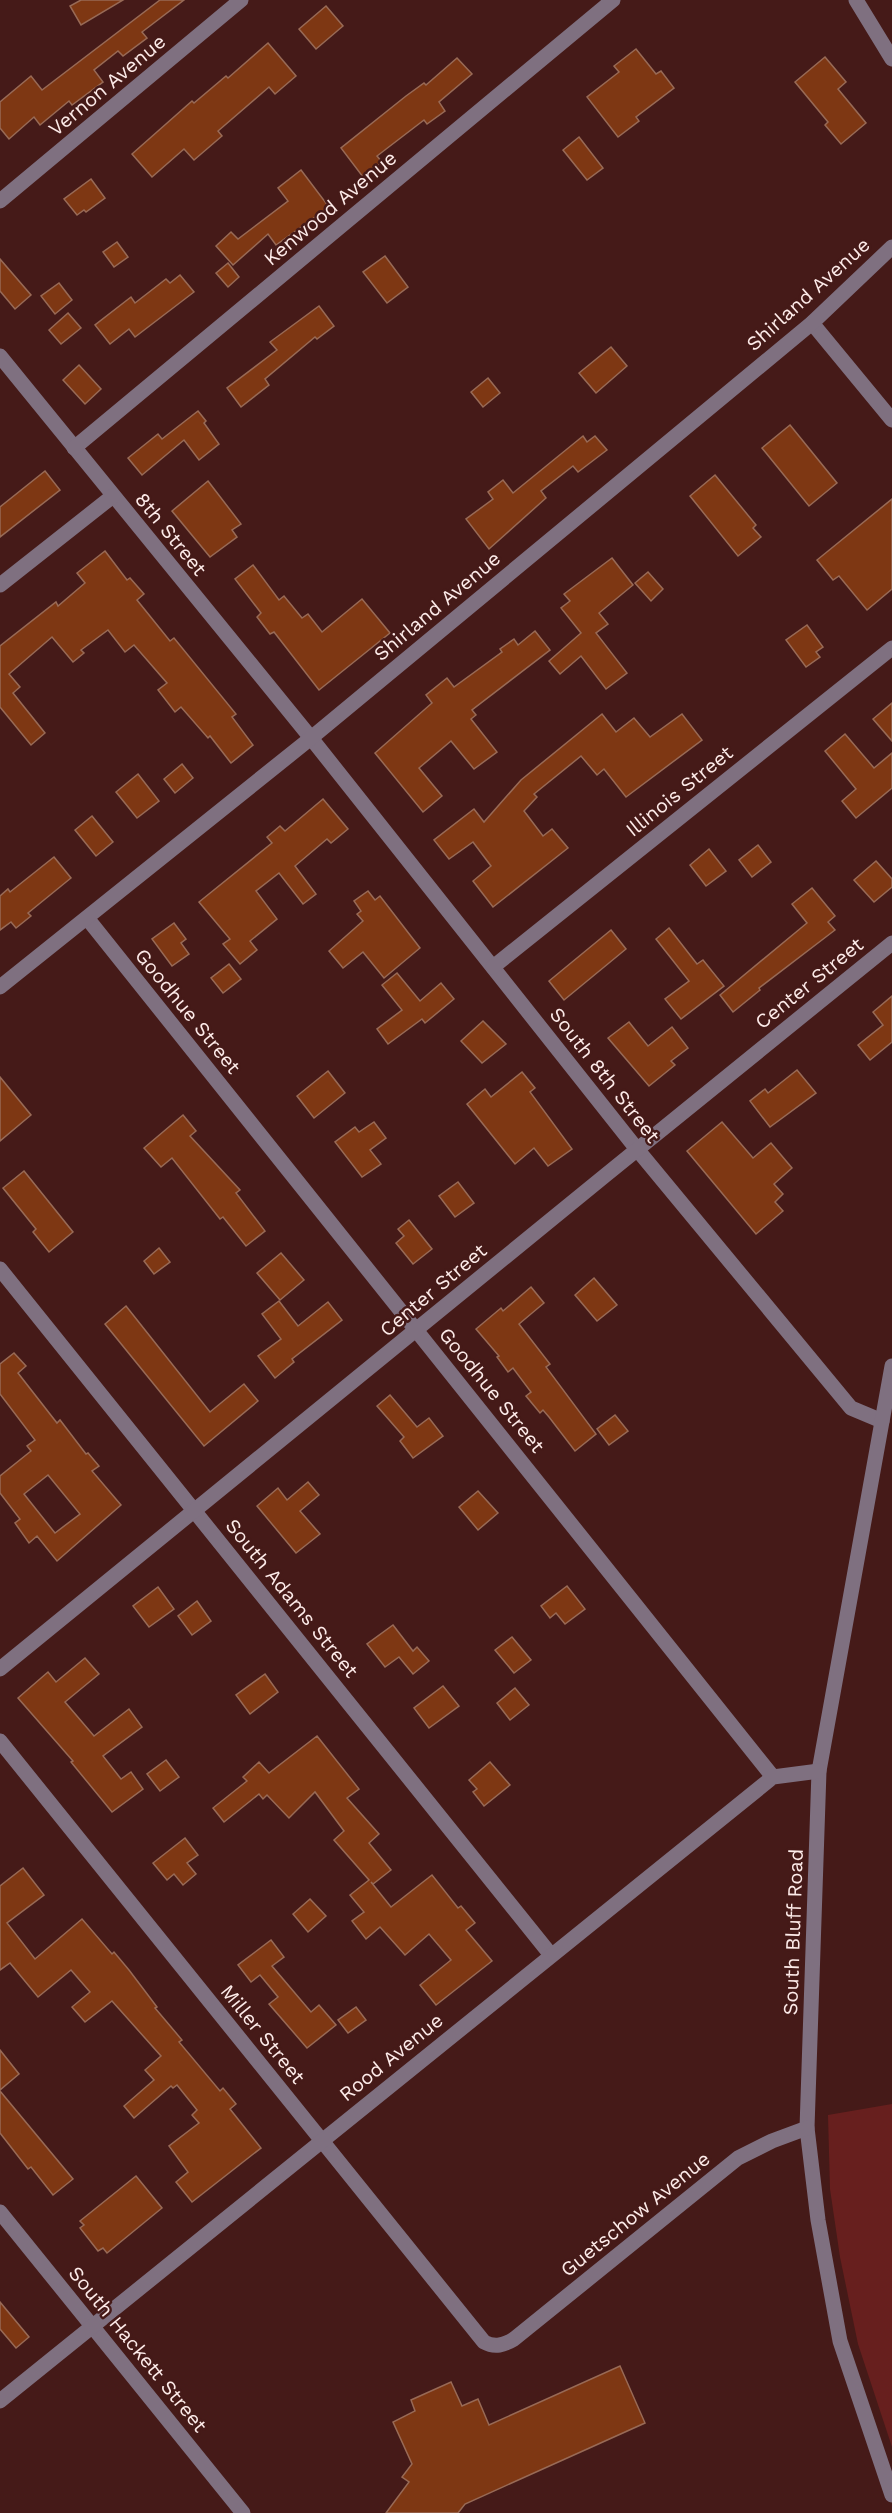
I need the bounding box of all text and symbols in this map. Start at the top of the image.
street label: Vernon Avenue [44,29,170,141]
street label: Kenwood Avenue [259,146,401,270]
street label: Shirland Avenue [741,232,875,356]
street label: 8th Street [130,488,212,581]
street label: Shirland Avenue [369,546,505,666]
street label: Illinois Street [621,740,738,841]
street label: Center Street [750,932,868,1034]
street label: Goodhue Street [130,943,246,1079]
street label: South 8th Street [545,1003,666,1148]
street label: Center Street [375,1238,492,1342]
street label: Goodhue Street [434,1322,550,1458]
street label: South Adams Street [221,1514,364,1683]
street label: South Bluff Road [778,1848,808,2016]
street label: Miller Street [216,1979,311,2089]
street label: Rood Avenue [334,2008,448,2106]
street label: Guetschow Avenue [555,2146,715,2282]
street label: South Hackett Street [64,2261,213,2437]

